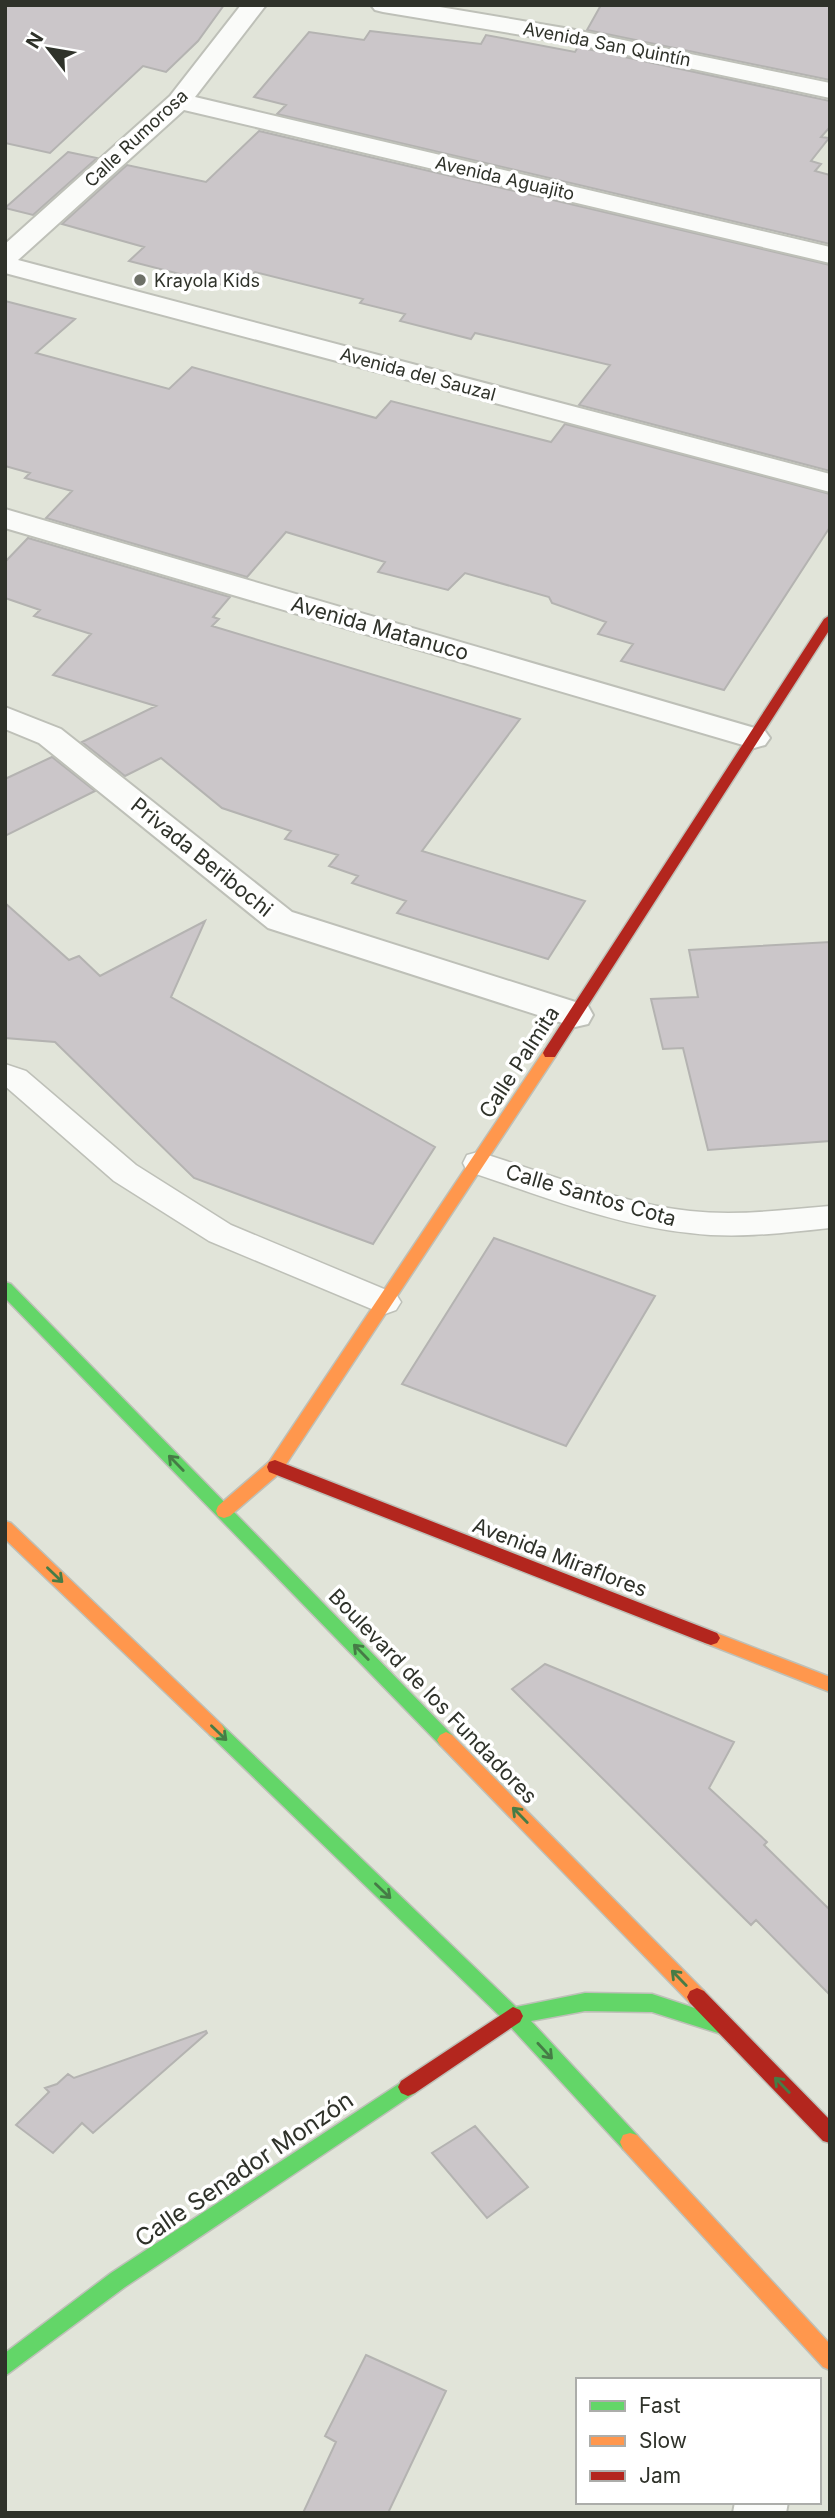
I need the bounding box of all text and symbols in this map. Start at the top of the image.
north arrow [14,14,84,84]
street label: Avenida San Quintín [521,17,693,71]
text: N [21,28,48,53]
street label: Calle Rumorosa [80,85,192,191]
street label: Avenida Aguajito [433,152,577,204]
place label: Krayola Kids [154,270,260,291]
marker: Krayola Kids [132,272,148,288]
street label: Avenida del Sauzal [338,343,498,405]
street label: Avenida Matanuco [288,591,472,665]
street label: Privada Beribochi [126,792,278,922]
street label: Calle Palmita [474,1002,564,1122]
street label: Calle Santos Cota [503,1159,679,1231]
one-way arrow [168,1454,185,1471]
street label: Avenida Miraflores [469,1512,651,1602]
one-way arrow [46,1567,63,1584]
street label: Boulevard de los Fundadores [324,1583,542,1809]
one-way arrow [352,1644,369,1661]
one-way arrow [210,1724,227,1741]
one-way arrow [511,1807,528,1824]
one-way arrow [374,1882,391,1899]
one-way arrow [670,1970,687,1987]
one-way arrow [536,2042,553,2059]
one-way arrow [774,2076,791,2093]
street label: Calle Senador Monzón [129,2085,359,2253]
legend [576,2378,821,2504]
text: Fast [639,2393,681,2418]
text: Slow [639,2428,687,2453]
text: Jam [639,2463,681,2488]

